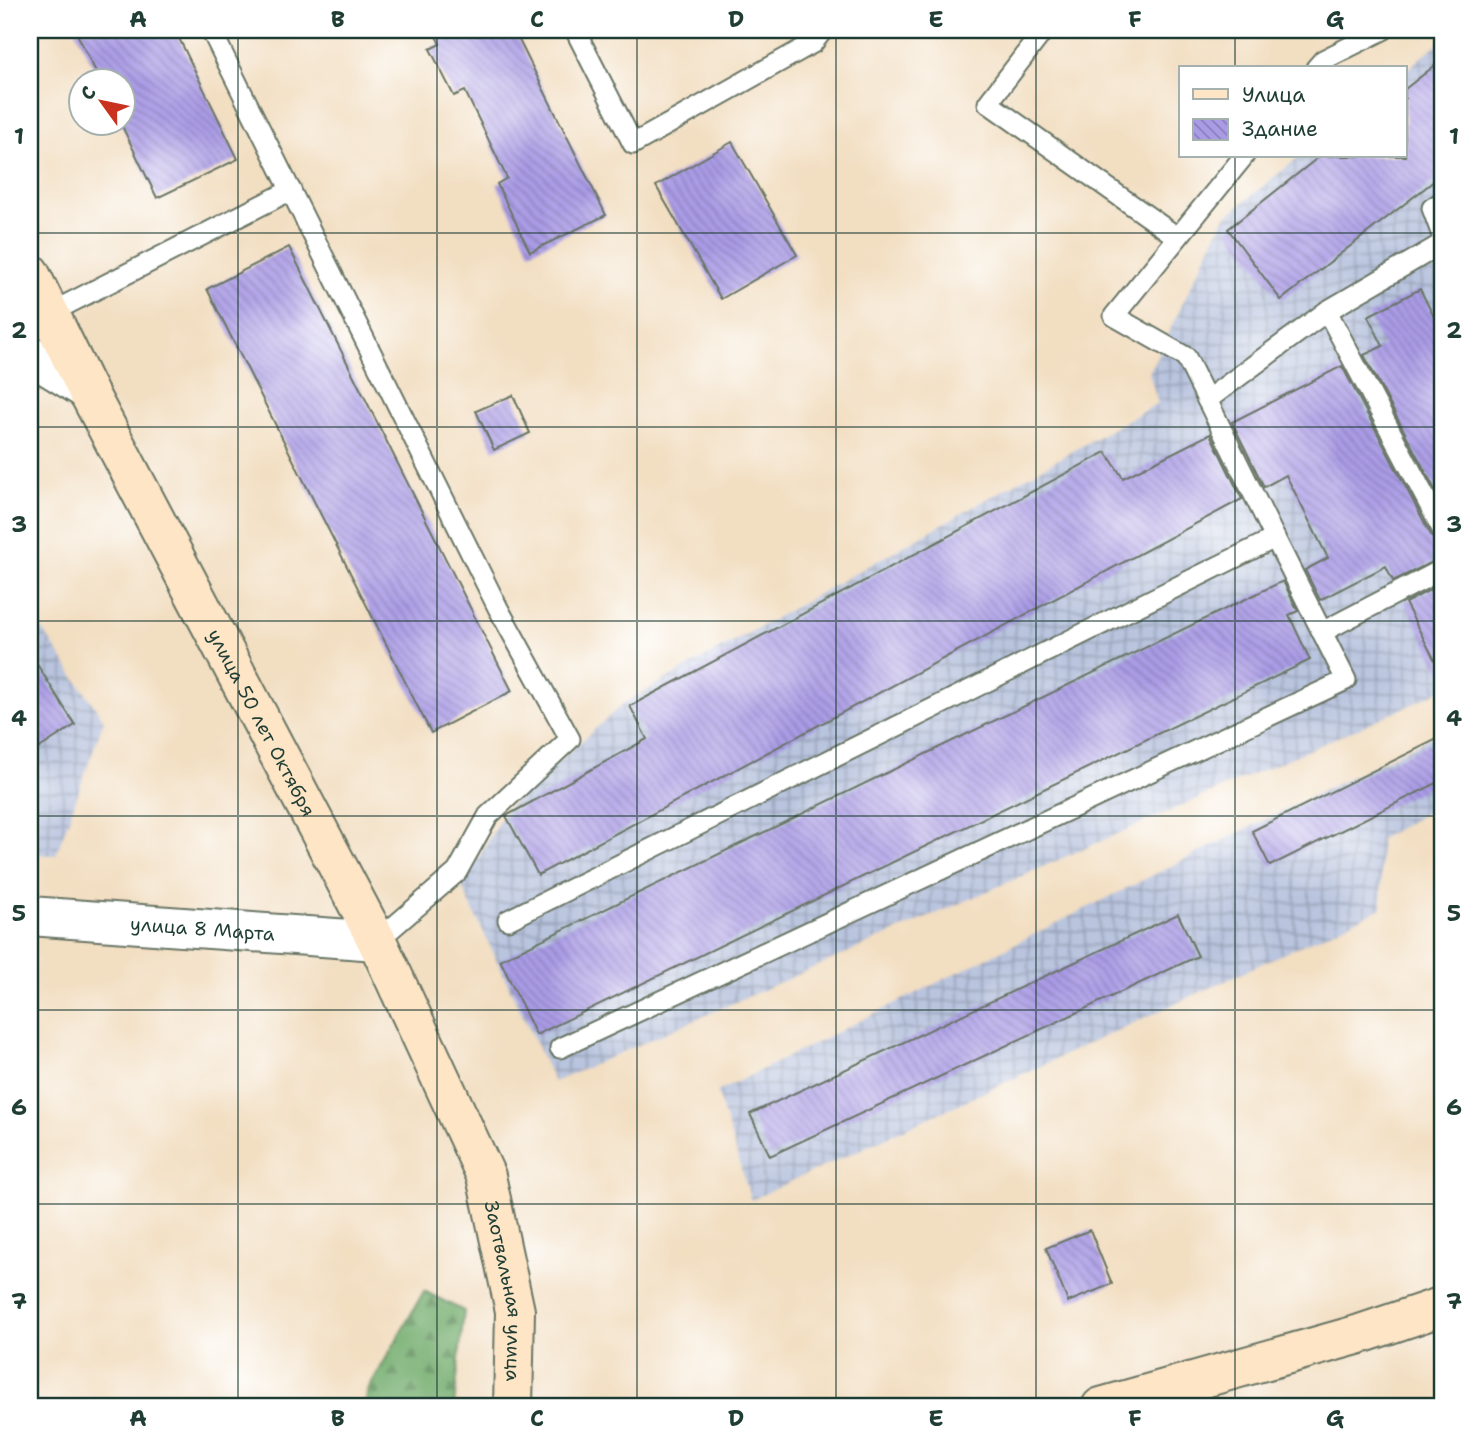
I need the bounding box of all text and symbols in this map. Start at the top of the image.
text: A [129,4,147,34]
text: B [331,4,345,34]
text: C [530,4,544,34]
text: D [728,4,744,34]
text: E [928,4,944,34]
text: F [1128,4,1142,34]
text: G [1326,4,1345,34]
north arrow [66,66,136,136]
legend [1179,66,1406,158]
text: С [75,81,102,105]
text: Улица [1242,81,1305,109]
text: Здание [1242,115,1318,143]
text: 1 [14,121,24,151]
text: 1 [1449,121,1459,151]
text: 2 [11,315,27,345]
text: 2 [1446,315,1462,345]
text: 3 [11,509,27,539]
text: 3 [1446,509,1462,539]
street label: улица 50 лет Октября [202,625,321,821]
text: 4 [11,703,27,733]
text: 4 [1446,703,1462,733]
text: 5 [12,898,26,928]
text: 5 [1447,898,1461,928]
street label: улица 8 Марта [129,911,276,947]
text: 6 [11,1092,27,1122]
text: 6 [1446,1092,1462,1122]
street label: Заотвальная улица [479,1199,527,1382]
text: 7 [11,1286,27,1316]
text: 7 [1446,1286,1462,1316]
text: A [129,1403,147,1433]
text: B [331,1403,345,1433]
text: C [530,1403,544,1433]
text: D [728,1403,744,1433]
text: E [928,1403,944,1433]
text: F [1128,1403,1142,1433]
text: G [1326,1403,1345,1433]

